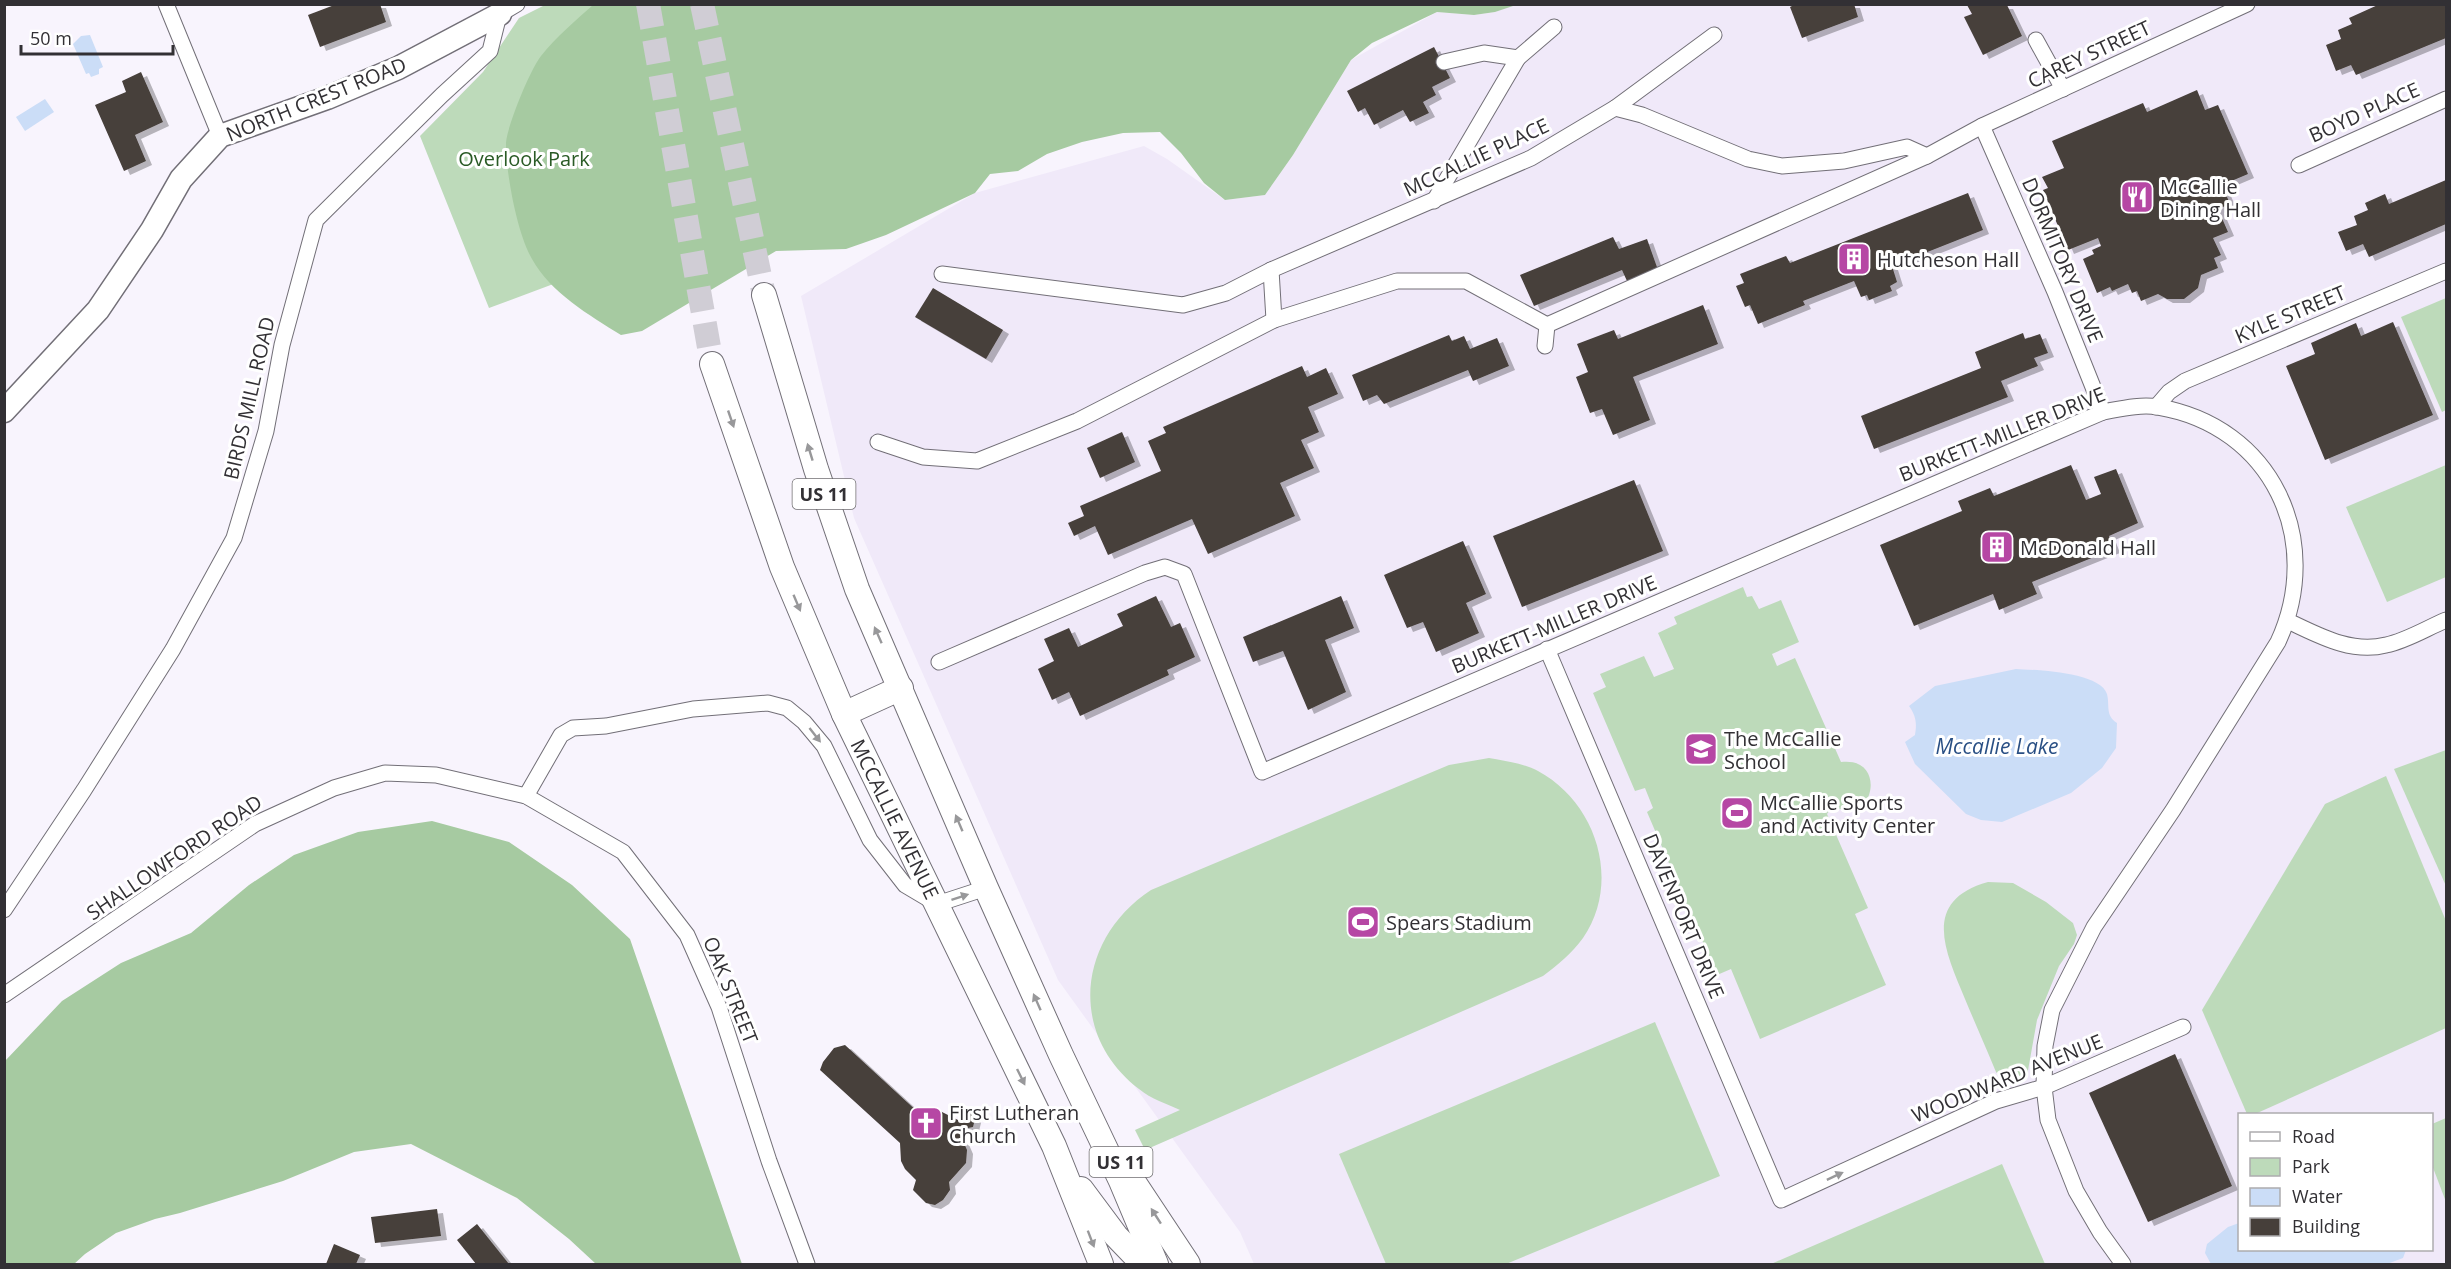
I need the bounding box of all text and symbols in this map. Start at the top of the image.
street label: CAREY STREET [2023,14,2155,94]
scale bar [21,18,172,56]
text: 50 m [30,26,72,50]
street label: NORTH CREST ROAD [222,50,410,148]
street label: BOYD PLACE [2305,76,2423,148]
street label: MCCALLIE PLACE [1399,111,1553,203]
park label: Overlook Park [458,145,590,172]
street label: DORMITORY DRIVE [2016,173,2110,347]
place label: McCallie Dining Hall [2160,173,2261,223]
restaurant icon: McCallie Dining Hall [2119,179,2155,215]
building icon: Hutcheson Hall [1836,241,1872,277]
place label: Hutcheson Hall [1877,246,2019,273]
street label: KYLE STREET [2231,279,2349,349]
street label: BIRDS MILL ROAD [217,314,281,482]
street label: BURKETT-MILLER DRIVE [1895,380,2109,488]
one-way arrow [727,410,736,428]
one-way arrow [805,443,814,461]
road number: US 11 [792,479,856,509]
building icon: McDonald Hall [1979,529,2015,565]
place label: McDonald Hall [2020,534,2156,561]
street label: BURKETT-MILLER DRIVE [1447,569,1661,679]
one-way arrow [793,594,802,612]
one-way arrow [873,626,882,643]
place label: The McCallie School [1724,725,1841,775]
one-way arrow [808,727,821,743]
school or university icon: The McCallie School [1683,731,1719,767]
water label: Mccallie Lake [1936,732,2058,760]
street label: MCCALLIE AVENUE [844,734,946,904]
street label: SHALLOWFORD ROAD [81,788,267,926]
place label: McCallie Sports and Activity Center [1760,789,1935,839]
sports icon: McCallie Sports and Activity Center [1719,795,1755,831]
one-way arrow [954,814,963,832]
street label: DAVENPORT DRIVE [1637,829,1731,1003]
one-way arrow [951,891,969,901]
sports icon: Spears Stadium [1345,904,1381,940]
place label: Spears Stadium [1386,909,1532,936]
street label: OAK STREET [697,932,765,1048]
one-way arrow [1032,992,1042,1010]
street label: WOODWARD AVENUE [1908,1027,2106,1129]
one-way arrow [1016,1068,1025,1085]
place label: First Lutheran Church [949,1099,1079,1149]
church icon: First Lutheran Church [908,1105,944,1141]
legend [2238,1113,2433,1251]
text: Road [2292,1124,2335,1148]
road number: US 11 [1090,1147,1152,1177]
text: Park [2292,1154,2330,1178]
one-way arrow [1826,1171,1843,1180]
text: Water [2292,1184,2343,1208]
one-way arrow [1150,1208,1161,1224]
text: Building [2292,1214,2360,1238]
one-way arrow [1086,1231,1096,1249]

